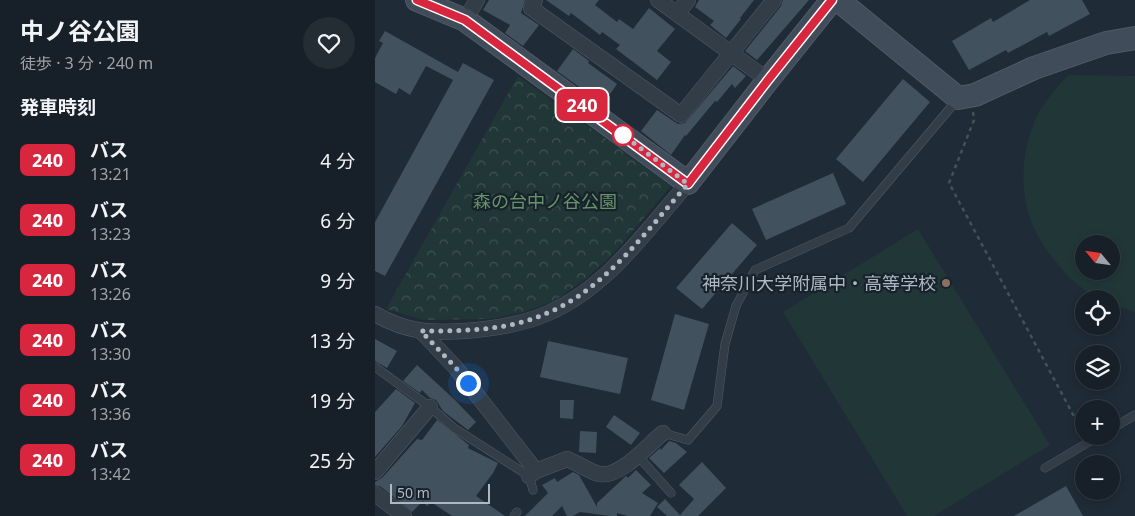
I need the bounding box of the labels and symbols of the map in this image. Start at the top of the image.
line badge: 240 [553,89,611,121]
unlabelled marker [612,124,634,146]
park label: 森の台中ノ谷公園 [473,189,617,213]
north arrow [1075,235,1120,280]
place label: 神奈川大学附属中・高等学校 [702,271,936,295]
marker: 神奈川大学附属中・高等学校 [940,277,952,289]
your location [456,371,481,396]
scale bar [390,481,490,504]

